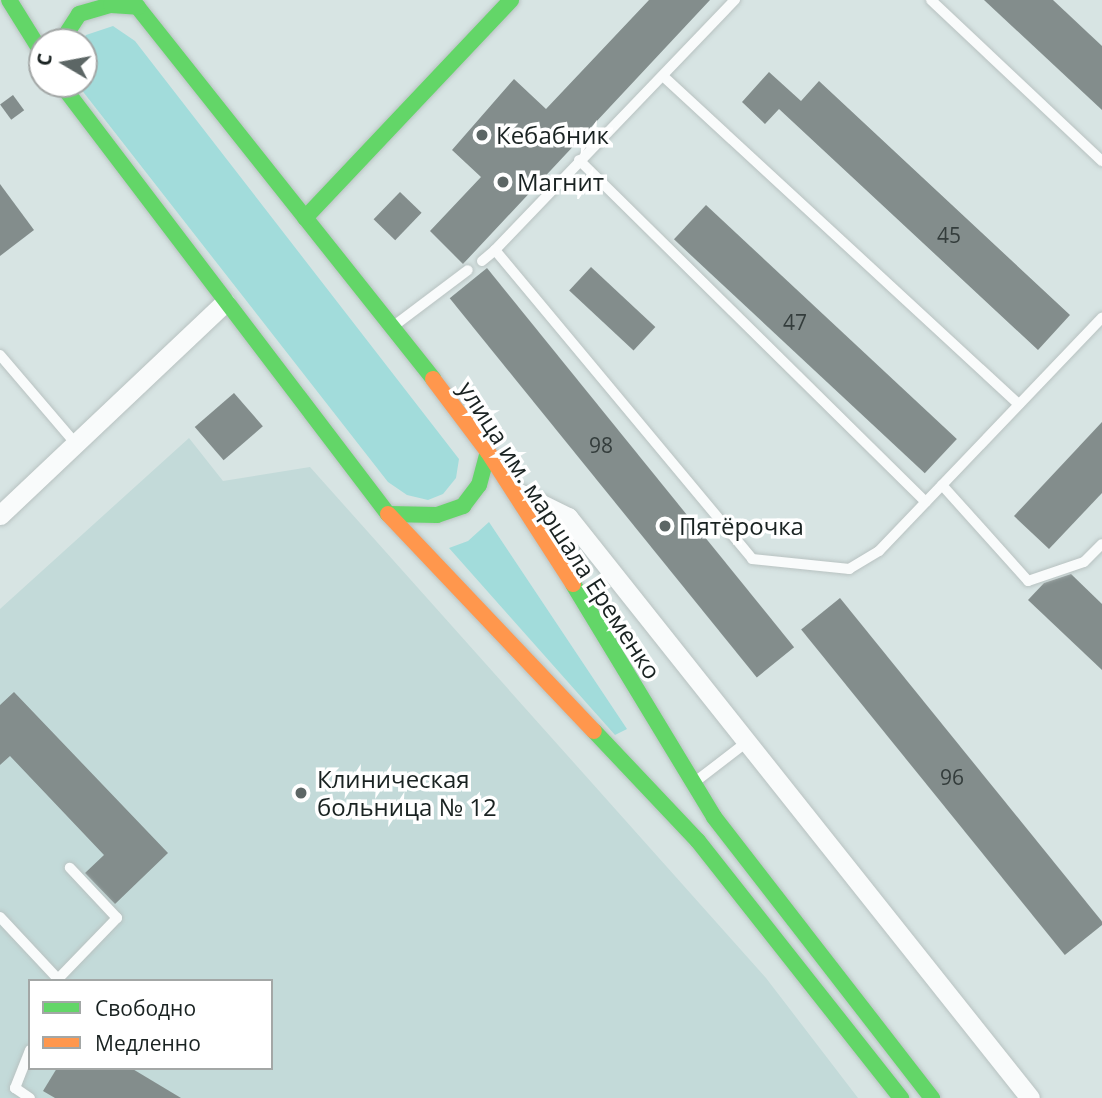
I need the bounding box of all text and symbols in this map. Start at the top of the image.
north arrow [28,28,98,98]
text: С [30,51,58,68]
place label: Кебабник [496,121,609,149]
marker: Кебабник [474,127,490,143]
place label: Магнит [517,168,604,196]
marker: Магнит [495,174,511,190]
house number: 45 [937,222,961,248]
house number: 47 [783,309,807,335]
street label: улица им. маршала Еременко [453,376,667,684]
house number: 98 [589,432,613,458]
place label: Пятёрочка [679,512,804,540]
marker: Пятёрочка [657,518,673,534]
house number: 96 [940,764,964,790]
place label: Клиническая больница № 12 [317,765,497,821]
marker: Клиническая больница № 12 [291,783,311,803]
legend [28,979,273,1070]
text: Свободно [95,994,196,1022]
text: Медленно [95,1029,201,1057]

